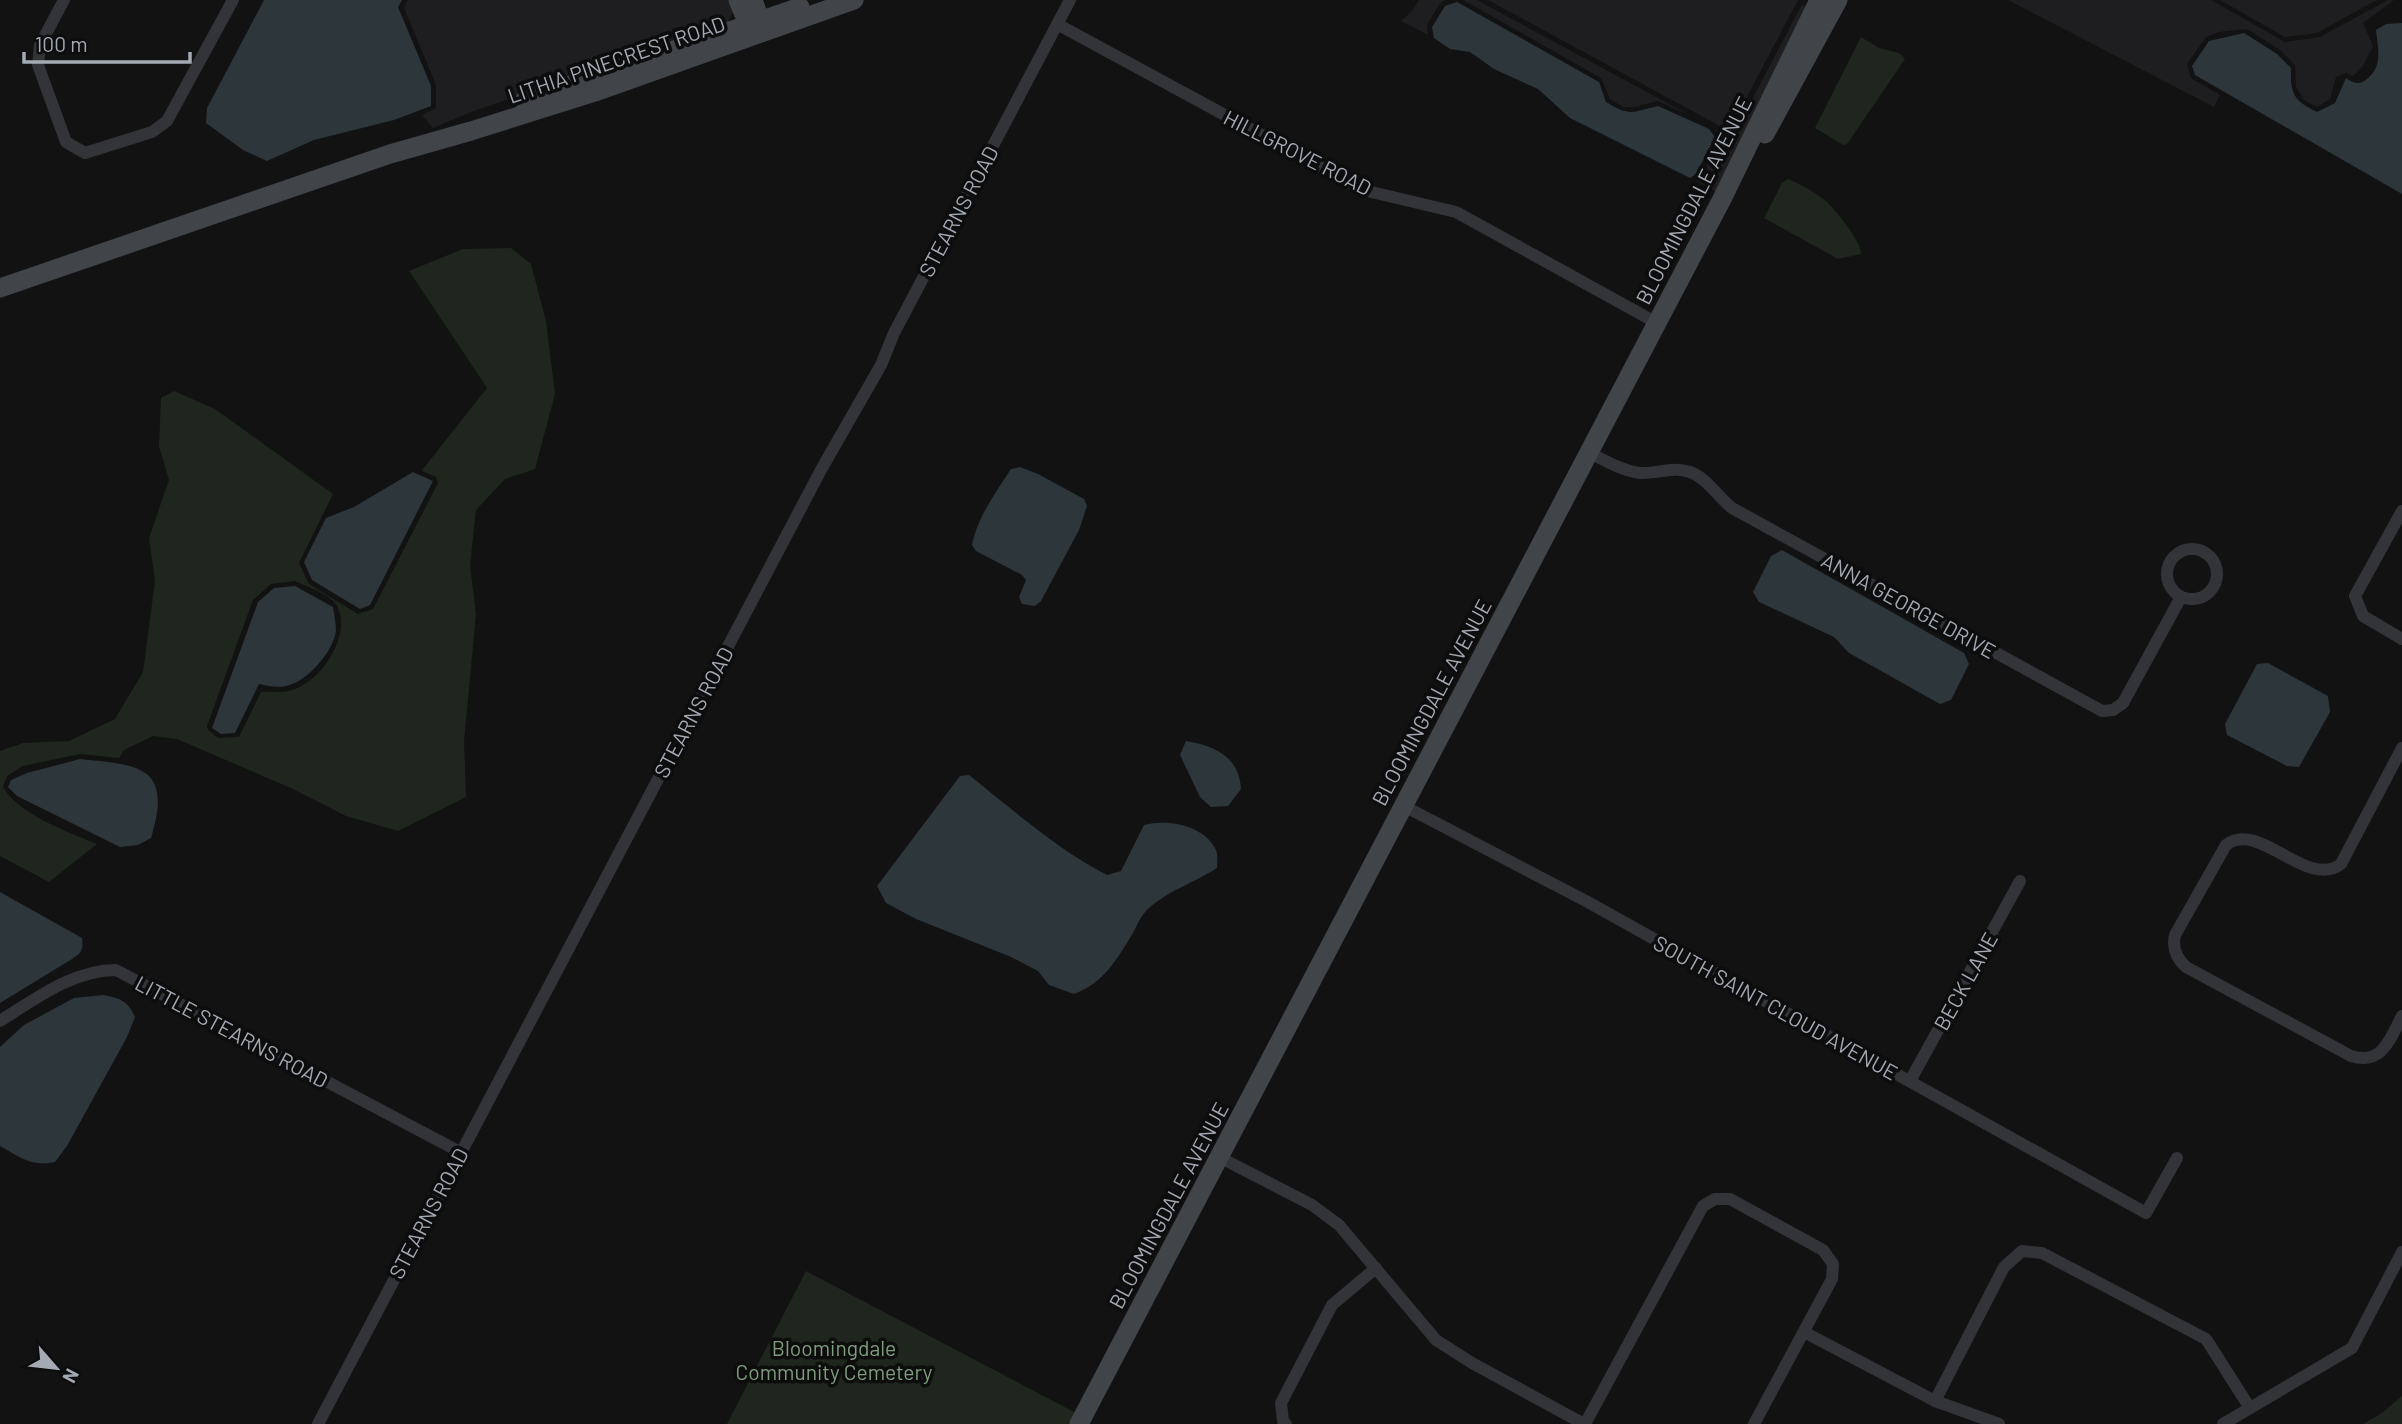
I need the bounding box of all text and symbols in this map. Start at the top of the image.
street label: LITHIA PINECREST ROAD [504,10,728,108]
scale bar [24,21,191,65]
text: 100 m [35,31,88,56]
street label: BLOOMINGDALE AVENUE [1630,92,1756,308]
street label: HILLGROVE ROAD [1220,104,1376,200]
street label: STEARNS ROAD [913,141,1003,281]
street label: ANNA GEORGE DRIVE [1818,547,2000,663]
street label: BLOOMINGDALE AVENUE [1366,595,1496,809]
street label: STEARNS ROAD [648,642,738,782]
street label: BECK LANE [1928,928,2002,1034]
street label: SOUTH SAINT CLOUD AVENUE [1650,929,1902,1085]
street label: LITTLE STEARNS ROAD [131,970,333,1092]
street label: BLOOMINGDALE AVENUE [1103,1098,1233,1312]
street label: STEARNS ROAD [383,1143,473,1283]
north arrow [21,1333,91,1403]
park label: Bloomingdale Community Cemetery [736,1335,933,1384]
text: N [58,1365,85,1387]

